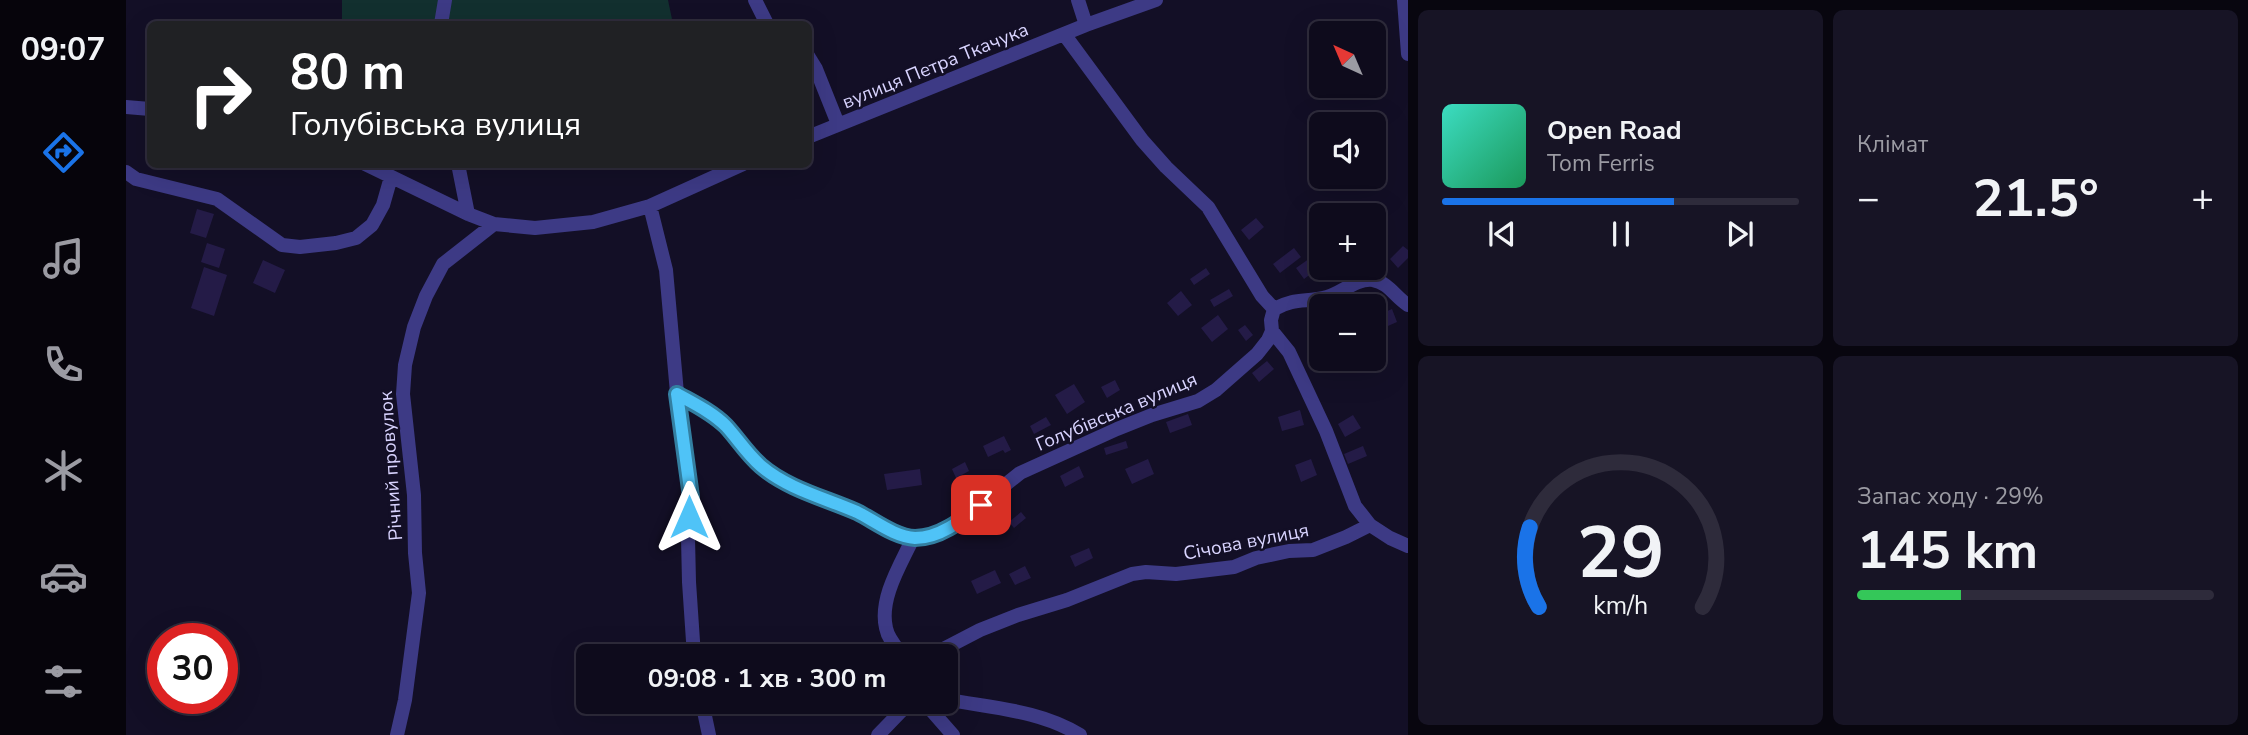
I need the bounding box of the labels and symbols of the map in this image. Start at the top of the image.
street label: вулиця Петра Ткачука [838,17,1032,115]
north arrow [1309,21,1386,98]
street label: Голубівська вулиця [1032,366,1201,458]
street label: Річний провулок [373,390,409,542]
pin [951,475,1011,535]
position arrow [652,480,726,554]
street label: Січова вулиця [1181,517,1311,567]
speed limit sign: 30 [147,623,238,714]

